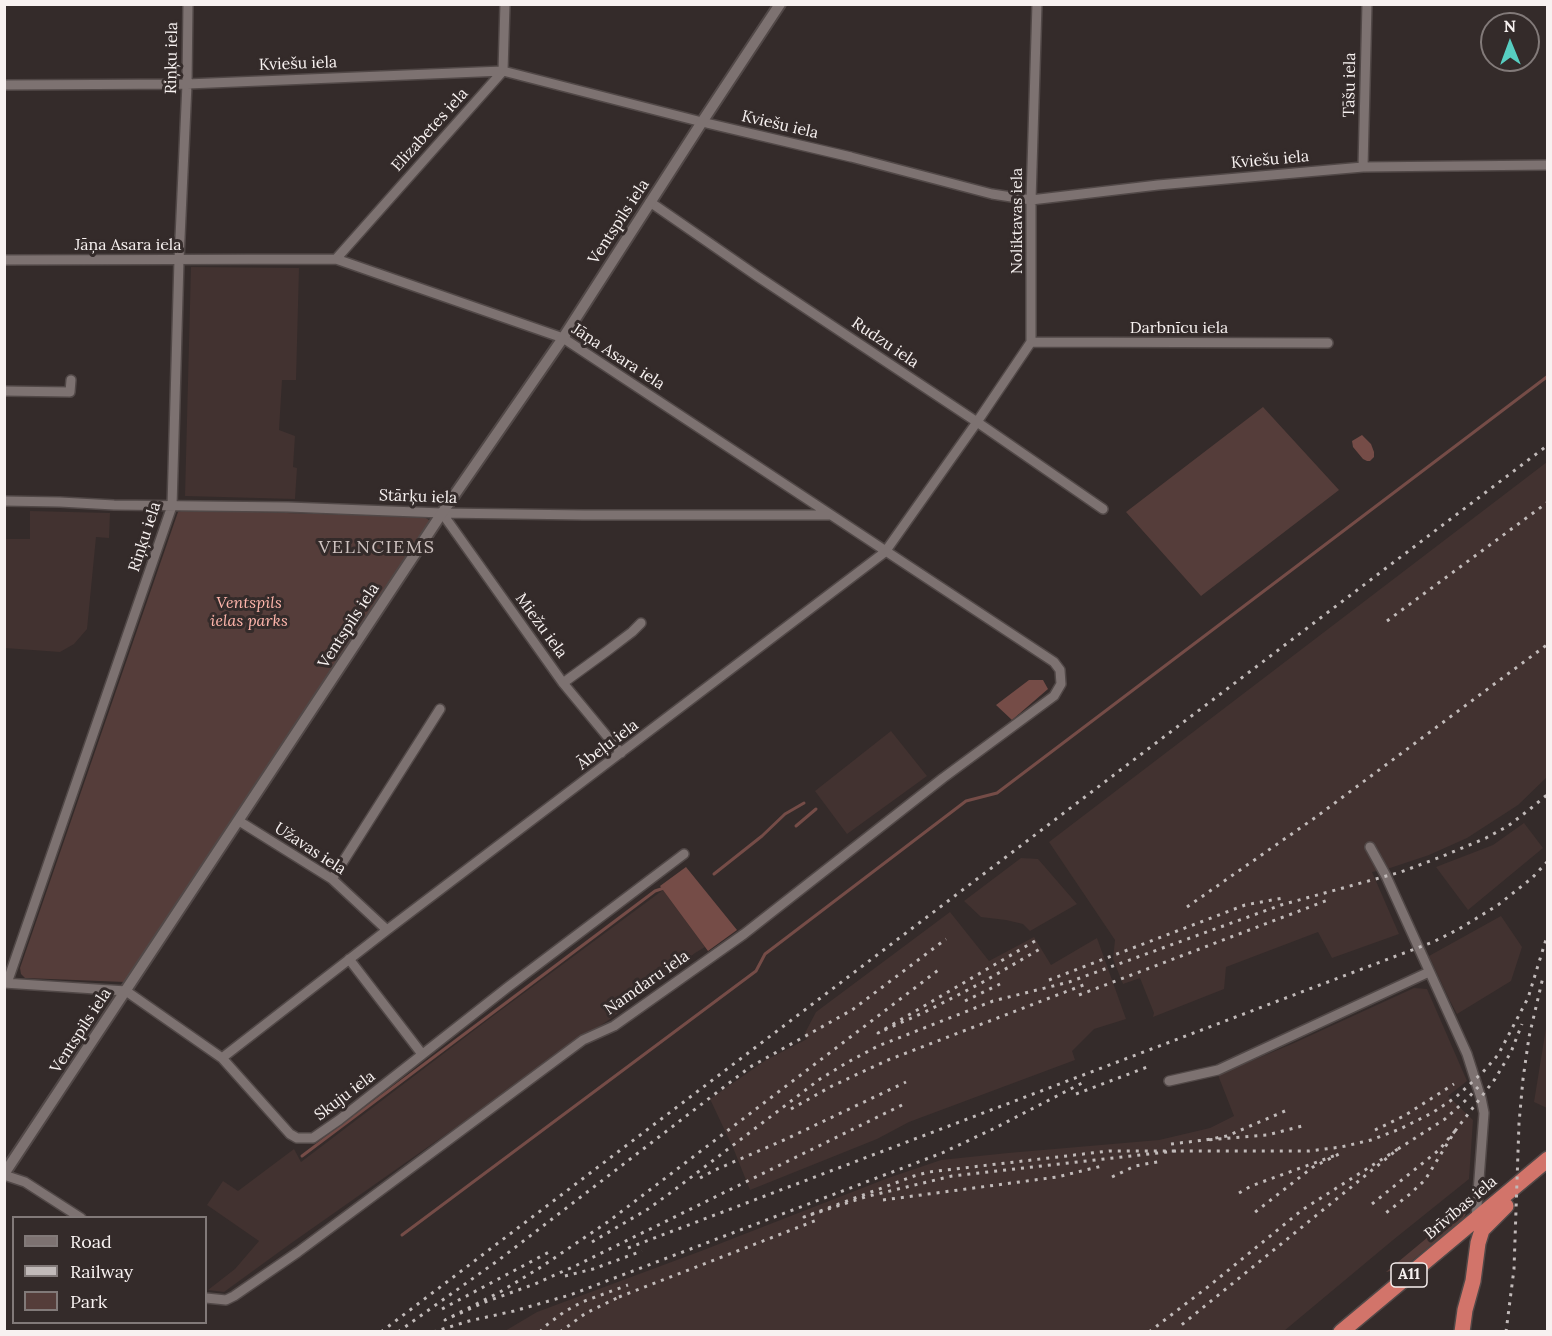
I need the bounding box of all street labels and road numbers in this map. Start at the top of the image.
street label: Riņķu iela [162,22,182,94]
street label: Tāšu iela [1340,52,1360,118]
street label: Kviešu iela [259,53,337,75]
street label: Elizabetes iela [388,84,472,176]
street label: Kviešu iela [740,107,820,143]
street label: Kviešu iela [1230,147,1310,173]
street label: Noliktavas iela [1007,168,1027,274]
street label: Ventspils iela [584,176,654,268]
street label: Jāņa Asara iela [75,235,181,255]
street label: Rudzu iela [848,314,922,372]
street label: Darbnīcu iela [1130,318,1228,338]
street label: Jāņa Asara iela [568,320,668,394]
street label: Stārķu iela [378,486,458,508]
street label: Riņķu iela [125,500,165,574]
street label: Ventspils iela [314,580,384,672]
street label: Miežu iela [511,590,571,662]
street label: Ābeļu iela [574,716,642,774]
street label: Užavas iela [271,819,349,879]
street label: Namdaru iela [601,947,693,1019]
street label: Ventspils iela [46,985,116,1077]
street label: Skuju iela [311,1067,379,1125]
street label: Brīvības iela [1421,1172,1501,1244]
road number: A11 [1391,1263,1427,1287]

